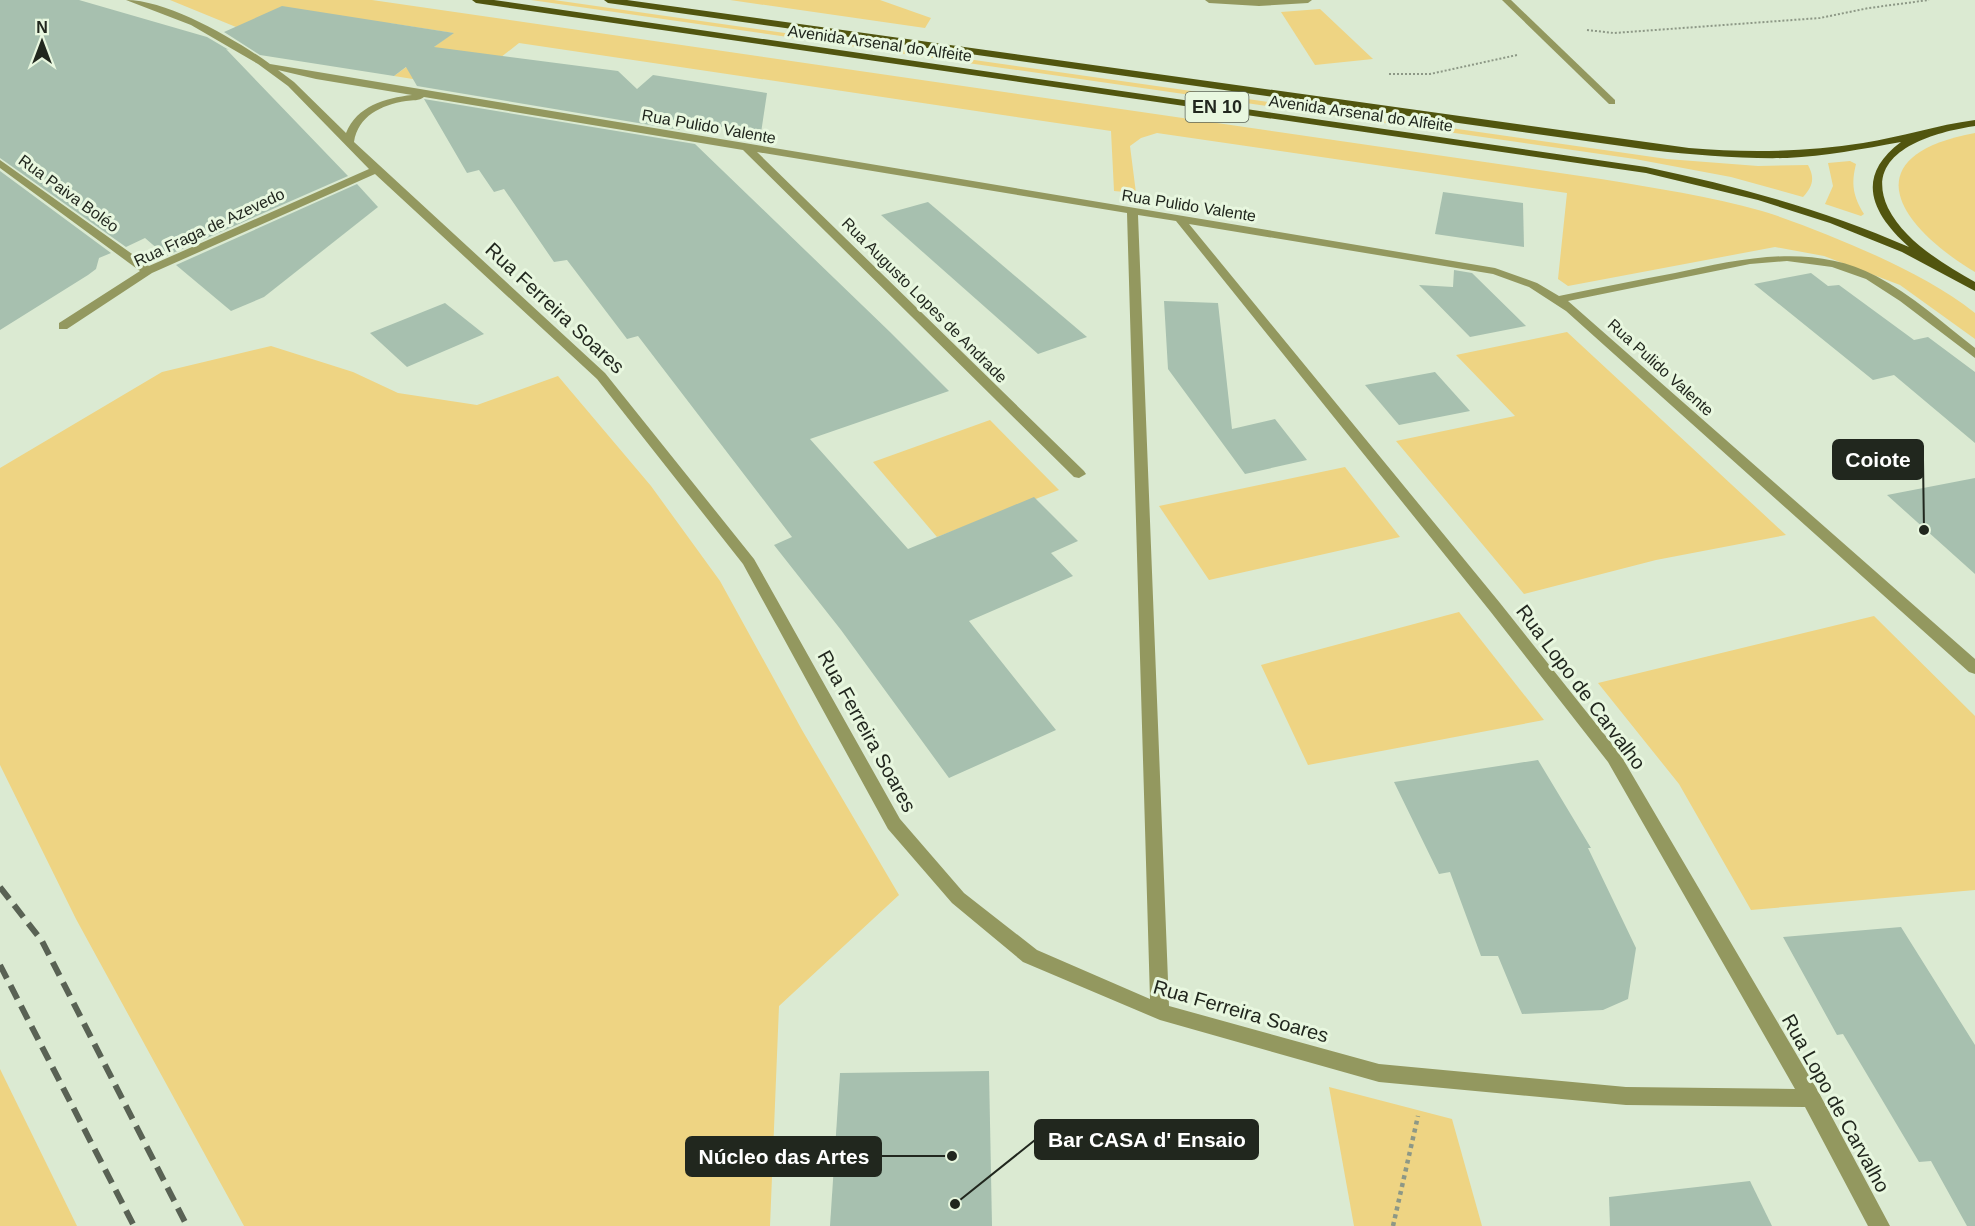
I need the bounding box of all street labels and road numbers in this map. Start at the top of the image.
street label: Avenida Arsenal do Alfeite [787,22,973,65]
road number: EN 10 [1186,92,1248,122]
street label: Avenida Arsenal do Alfeite [1268,92,1454,135]
street label: Rua Pulido Valente [641,106,777,147]
street label: Rua Paiva Boléo [15,151,122,235]
street label: Rua Fraga de Azevedo [131,185,287,270]
street label: Rua Pulido Valente [1121,186,1257,225]
street label: Rua Augusto Lopes de Andrade [839,214,1011,386]
street label: Rua Ferreira Soares [481,238,629,378]
street label: Rua Pulido Valente [1605,316,1717,419]
street label: Rua Lopo de Carvalho [1512,600,1650,774]
street label: Rua Ferreira Soares [813,646,921,816]
street label: Rua Ferreira Soares [1151,975,1331,1047]
street label: Rua Lopo de Carvalho [1778,1010,1894,1196]

